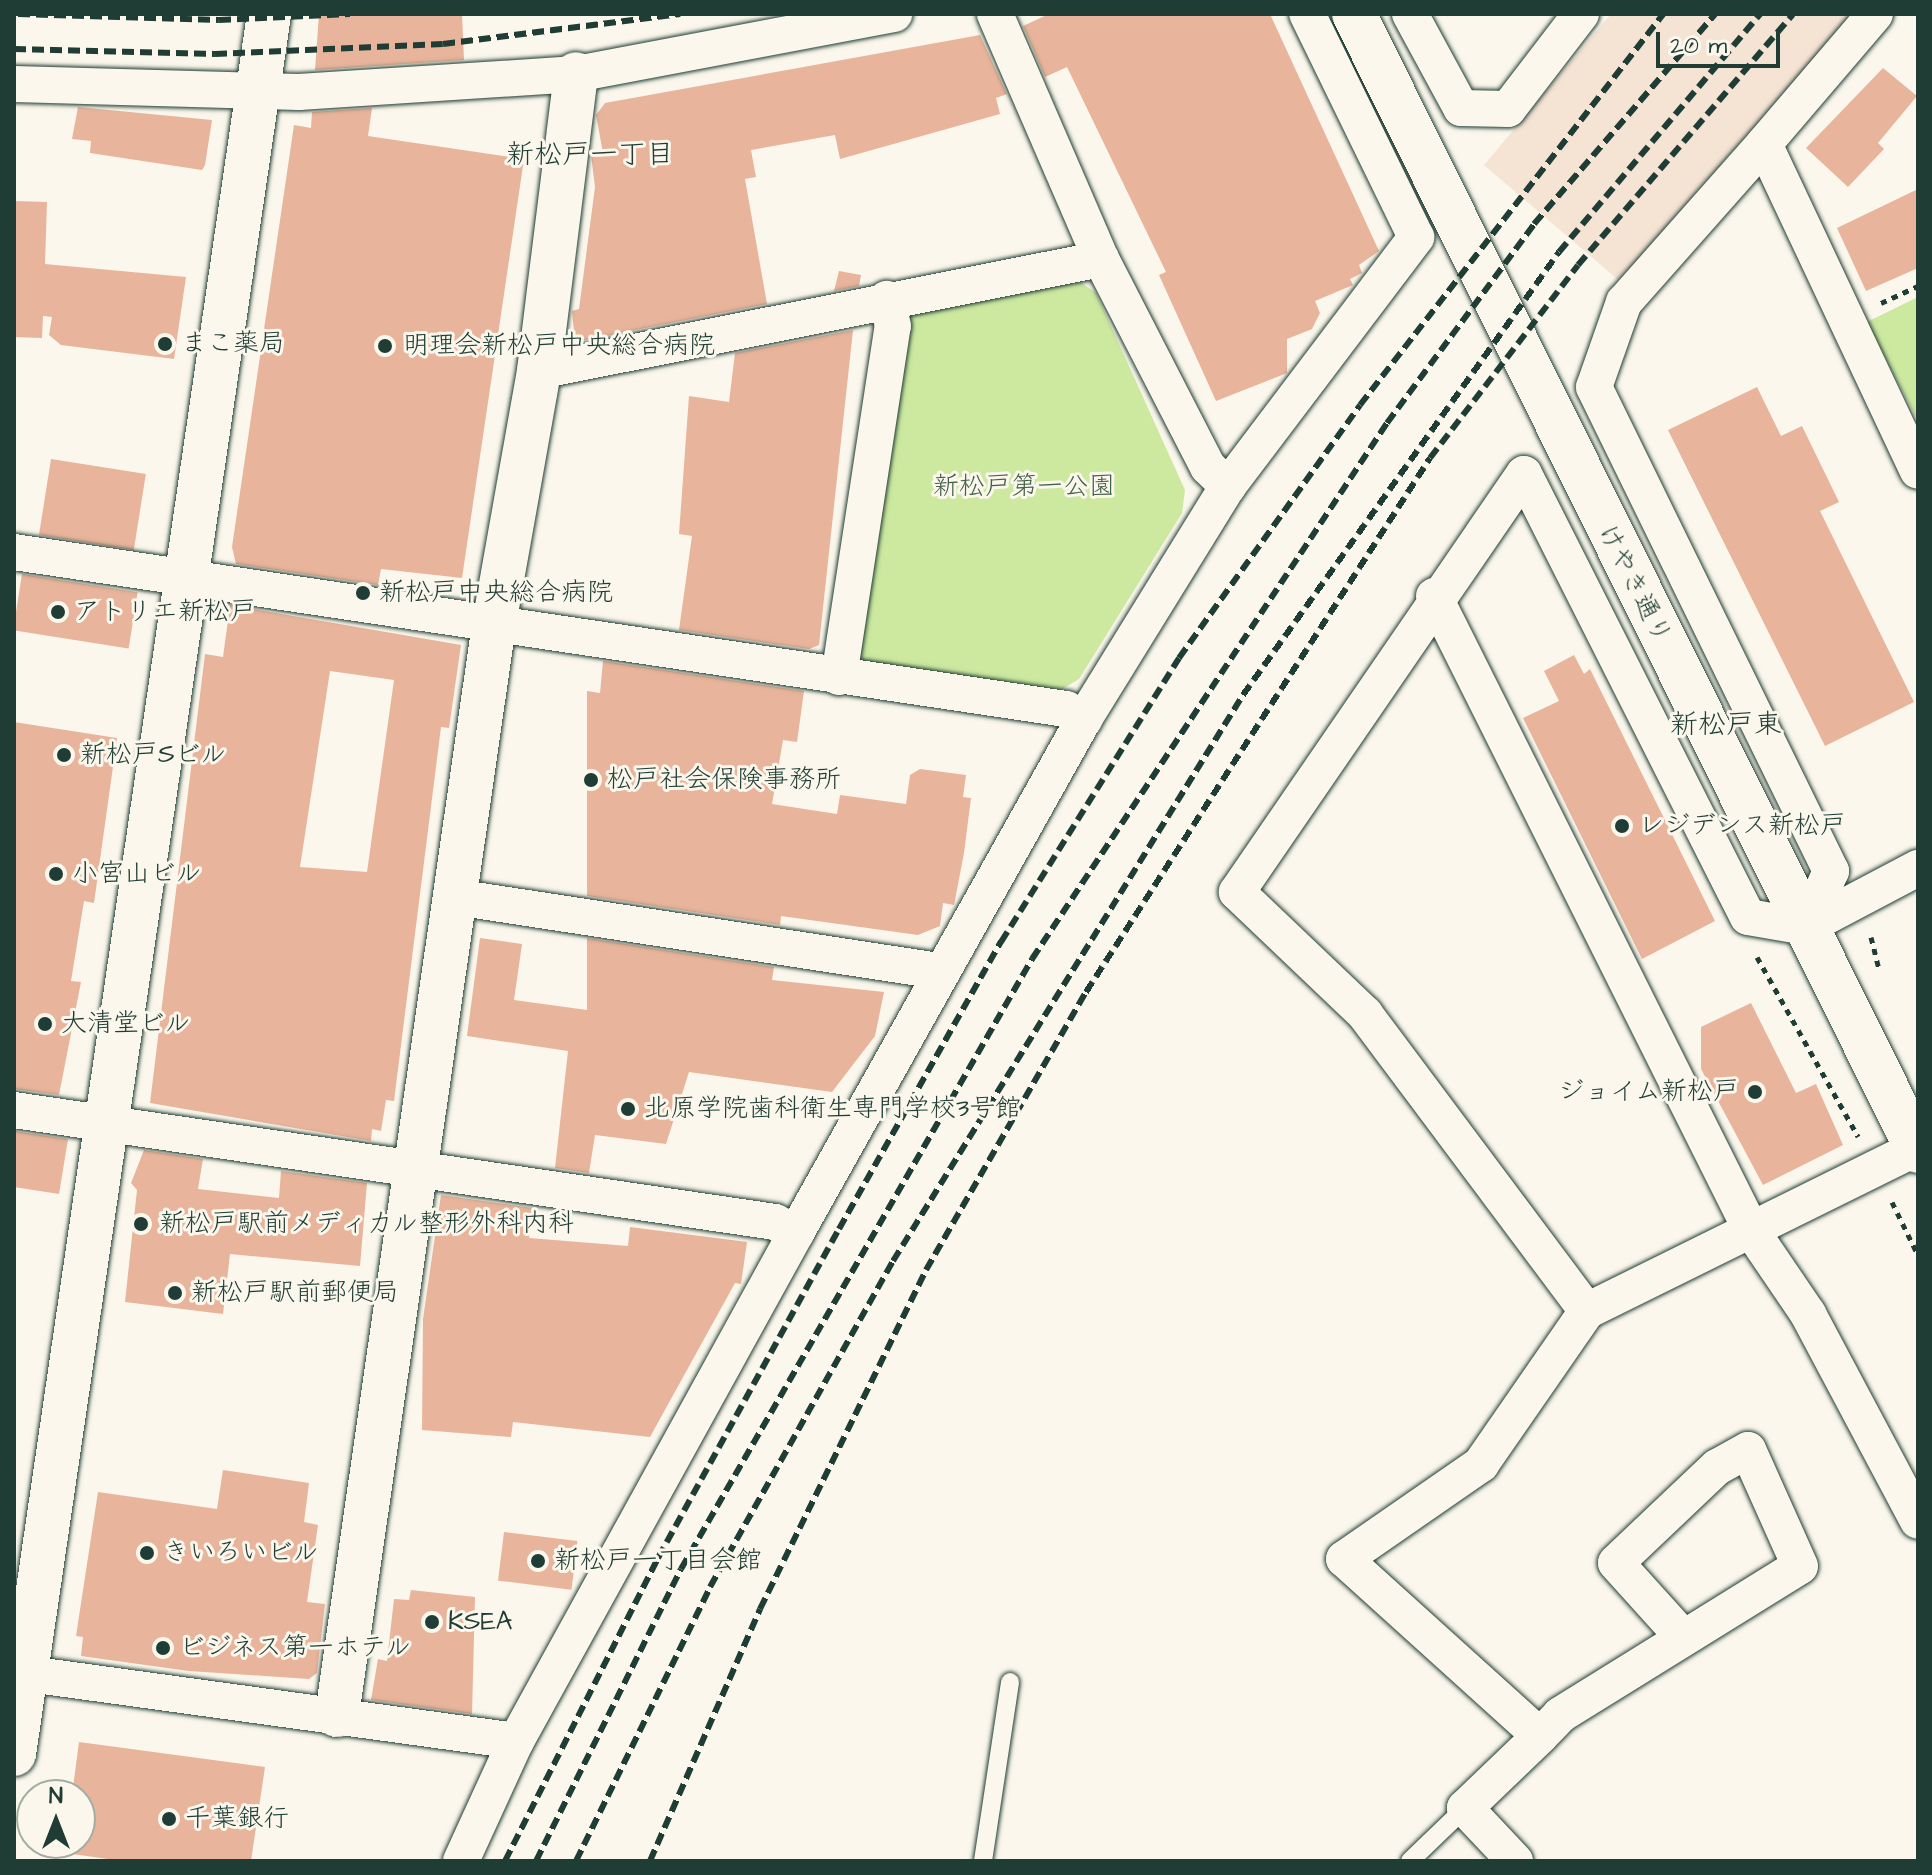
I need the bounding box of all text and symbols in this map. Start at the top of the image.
scale bar [1660,16,1784,66]
text: 20 m [1670,29,1727,63]
district label: 新松戸一丁目 [506,138,674,172]
place label: まこ薬局 [181,328,285,360]
place label: 明理会新松戸中央総合病院 [403,330,715,362]
marker: まこ薬局 [156,335,174,353]
marker: 明理会新松戸中央総合病院 [374,335,396,357]
park label: 新松戸第一公園 [933,471,1115,503]
street label: けやき通り [1591,519,1677,649]
place label: 新松戸中央総合病院 [379,577,613,609]
marker: 新松戸中央総合病院 [354,584,372,602]
place label: アトリエ新松戸 [74,596,256,628]
marker: アトリエ新松戸 [49,603,67,621]
district label: 新松戸東 [1670,708,1782,742]
place label: 新松戸Sビル [80,739,227,771]
marker: 新松戸Sビル [55,746,73,764]
place label: 松戸社会保険事務所 [607,764,841,796]
marker: 松戸社会保険事務所 [582,771,600,789]
place label: レジデンス新松戸 [1638,810,1846,842]
marker: レジデンス新松戸 [1613,817,1631,835]
place label: 小宮山ビル [72,858,202,890]
marker: 小宮山ビル [47,865,65,883]
place label: 大清堂ビル [61,1008,191,1040]
marker: 大清堂ビル [36,1015,54,1033]
place label: ジョイム新松戸 [1557,1076,1739,1108]
marker: ジョイム新松戸 [1746,1083,1764,1101]
place label: 北原学院歯科衛生専門学校3号館 [644,1093,1021,1125]
marker: 北原学院歯科衛生専門学校3号館 [619,1100,637,1118]
place label: 新松戸駅前メディカル整形外科内科 [159,1208,575,1240]
marker: 新松戸駅前メディカル整形外科内科 [130,1213,152,1235]
place label: 新松戸駅前郵便局 [191,1277,399,1309]
marker: 新松戸駅前郵便局 [166,1284,184,1302]
place label: きいろいビル [163,1537,319,1569]
marker: きいろいビル [138,1544,156,1562]
place label: 新松戸一丁目会館 [554,1545,762,1577]
marker: 新松戸一丁目会館 [529,1552,547,1570]
place label: KSEA [448,1606,512,1638]
marker: KSEA [423,1613,441,1631]
place label: ビジネス第一ホテル [179,1632,413,1664]
marker: ビジネス第一ホテル [154,1639,172,1657]
north arrow [16,1779,96,1859]
text: N [49,1781,63,1812]
place label: 千葉銀行 [185,1803,289,1835]
marker: 千葉銀行 [160,1810,178,1828]

